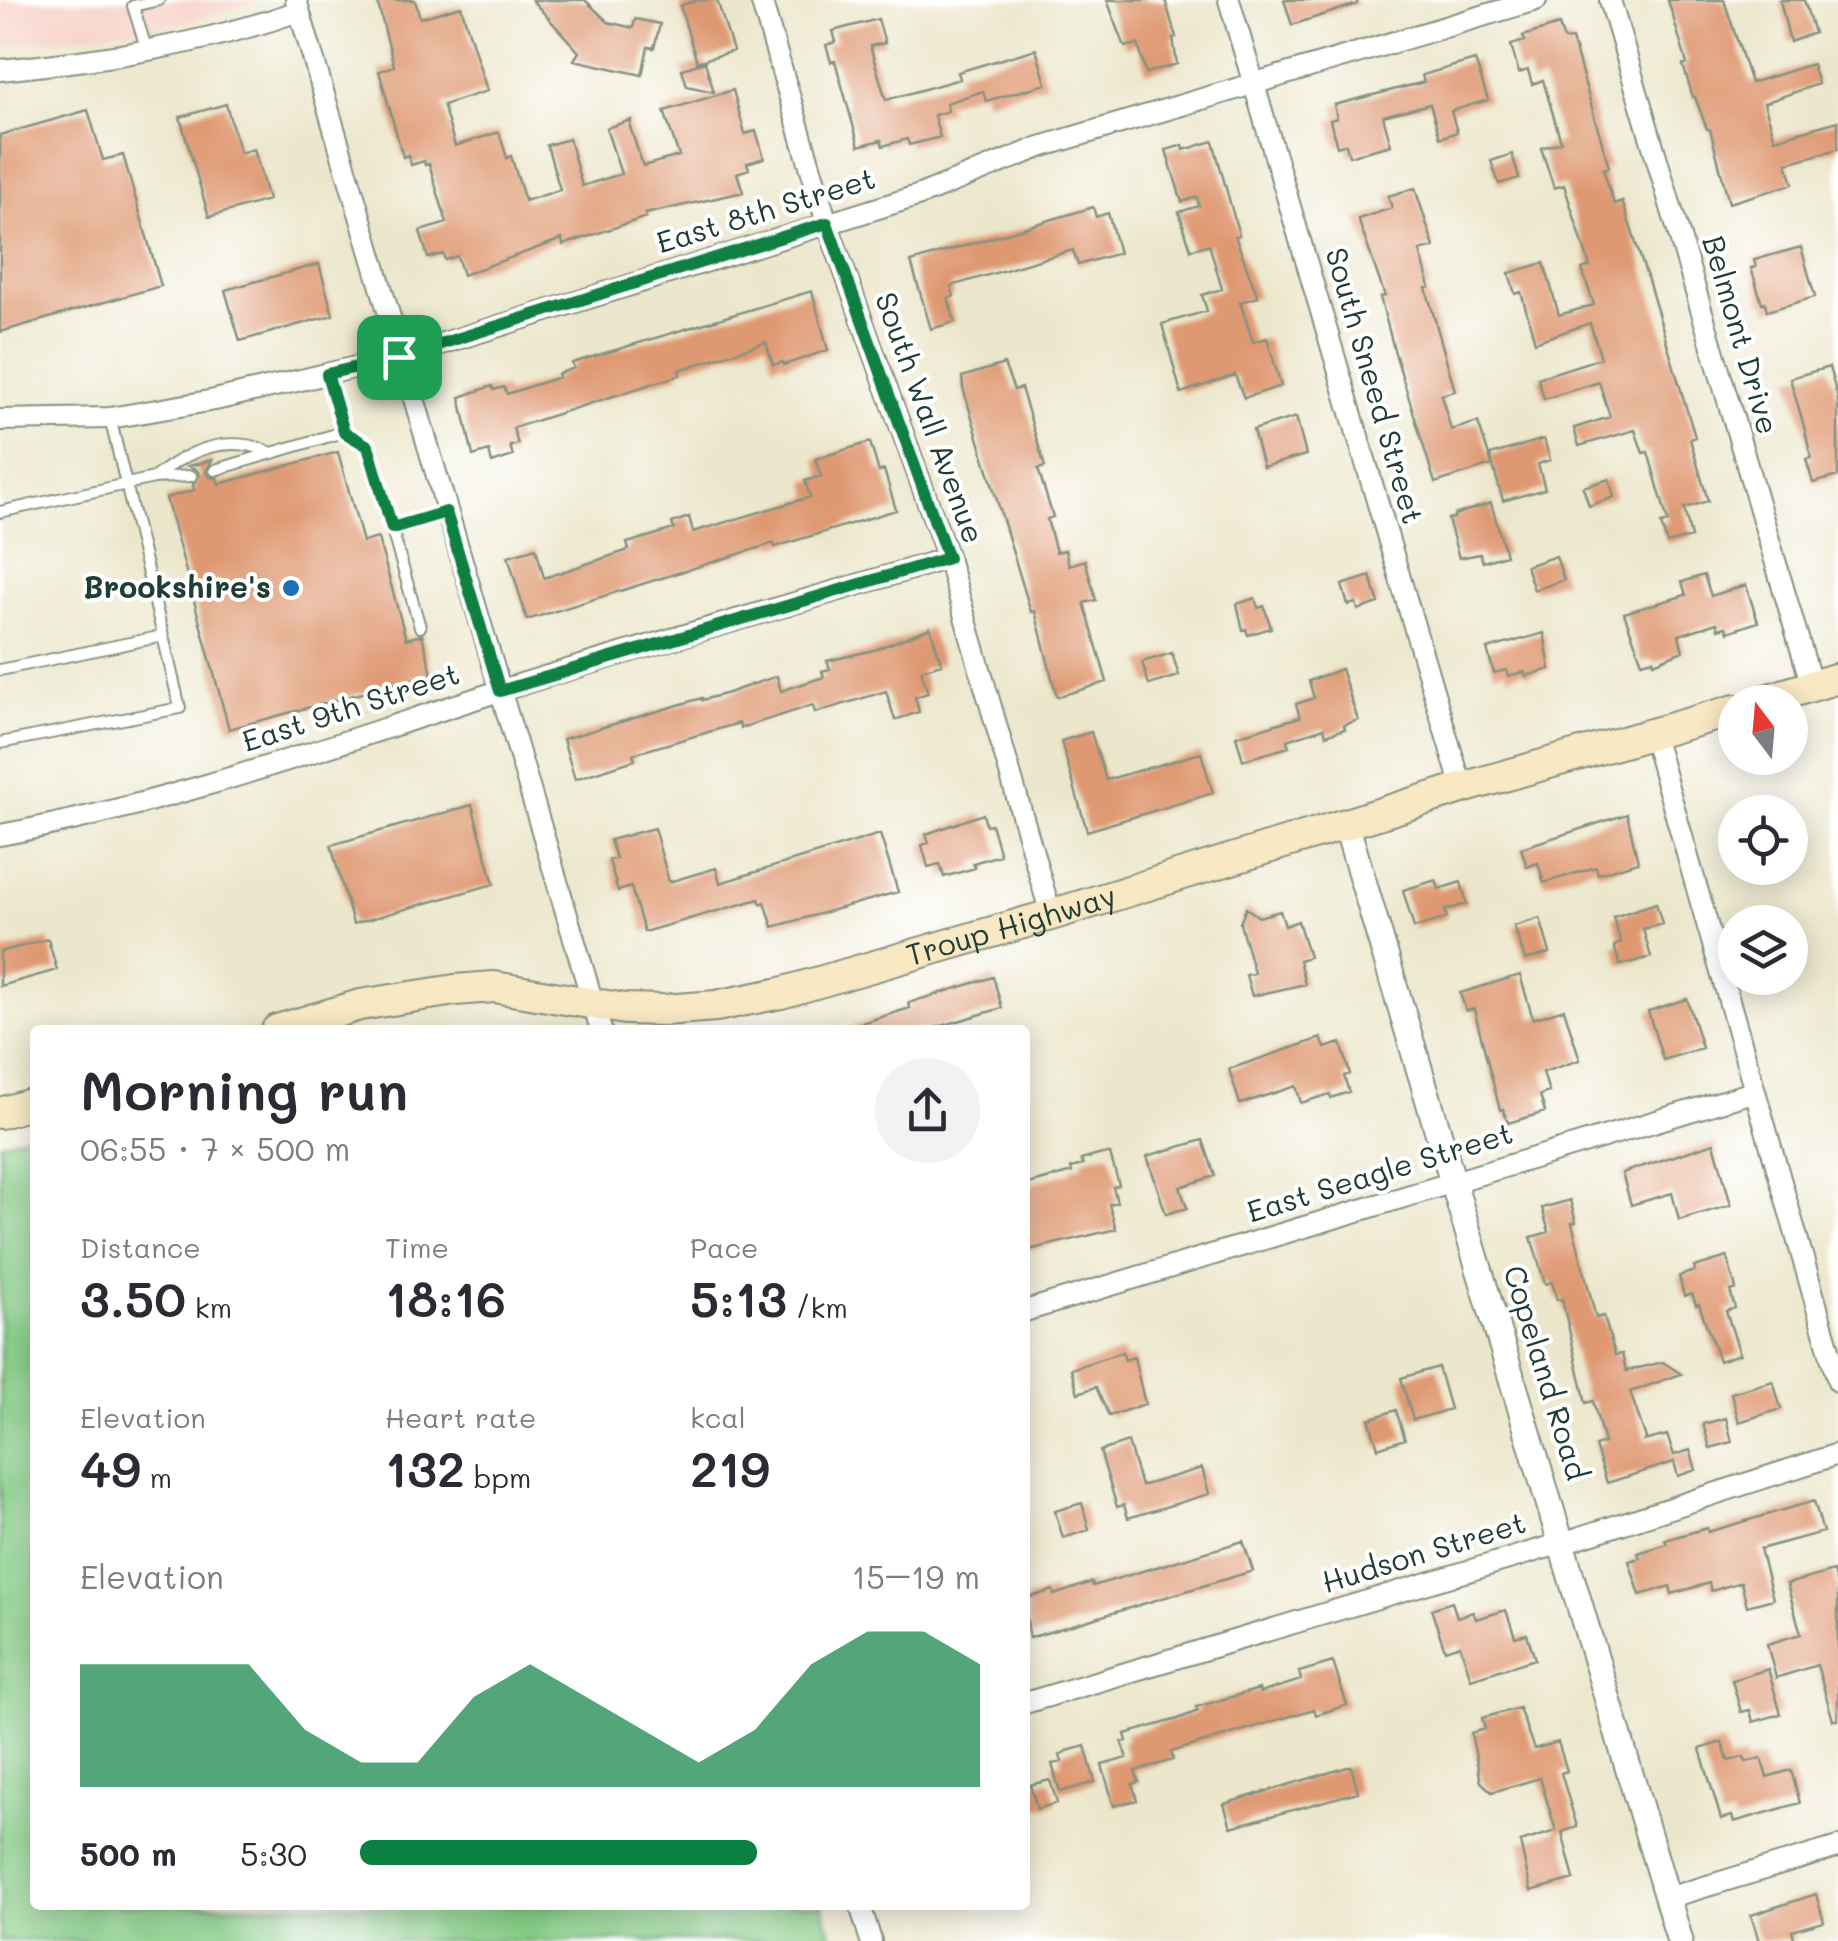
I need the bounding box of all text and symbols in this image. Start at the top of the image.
street label: East 8th Street [651,157,880,261]
street label: Belmont Drive [1694,230,1789,439]
street label: South Sneed Street [1317,243,1435,528]
street label: South Wall Avenue [867,286,995,548]
pin [357,315,442,400]
icon: arrive [372,330,427,385]
place label: Brookshire's [83,566,271,606]
marker: Brookshire's [280,577,302,599]
street label: East 9th Street [237,652,464,760]
north arrow [1718,685,1808,775]
map controls [1718,685,1808,995]
button: locate [1718,795,1808,885]
street label: Troup Highway [901,874,1120,974]
button: layers [1718,905,1808,995]
text: Morning run [80,1053,408,1125]
button: share [875,1058,980,1163]
street label: East Seagle Street [1242,1112,1517,1231]
text: 06:55 · 7 × 500 m [80,1127,350,1169]
text: Distance [80,1229,201,1265]
text: Time [385,1229,449,1265]
text: Pace [690,1229,758,1265]
street label: Copeland Road [1495,1260,1599,1485]
text: 3.50 [80,1265,186,1331]
text: 18:16 [385,1265,506,1331]
text: 5:13 [690,1265,787,1331]
text: km [186,1289,232,1325]
text: /km [787,1289,848,1325]
text: Elevation [80,1399,206,1435]
text: Heart rate [385,1399,536,1435]
text: kcal [690,1399,746,1435]
text: 49 [80,1435,141,1501]
text: 132 [385,1435,465,1501]
text: 219 [690,1435,770,1501]
text: m [141,1459,172,1495]
text: bpm [465,1459,531,1495]
street label: Hudson Street [1317,1501,1530,1601]
text: Elevation [80,1555,224,1597]
text: 15–19 m [852,1555,980,1597]
text: 500 m [80,1832,177,1874]
text: 5:30 [240,1832,307,1874]

